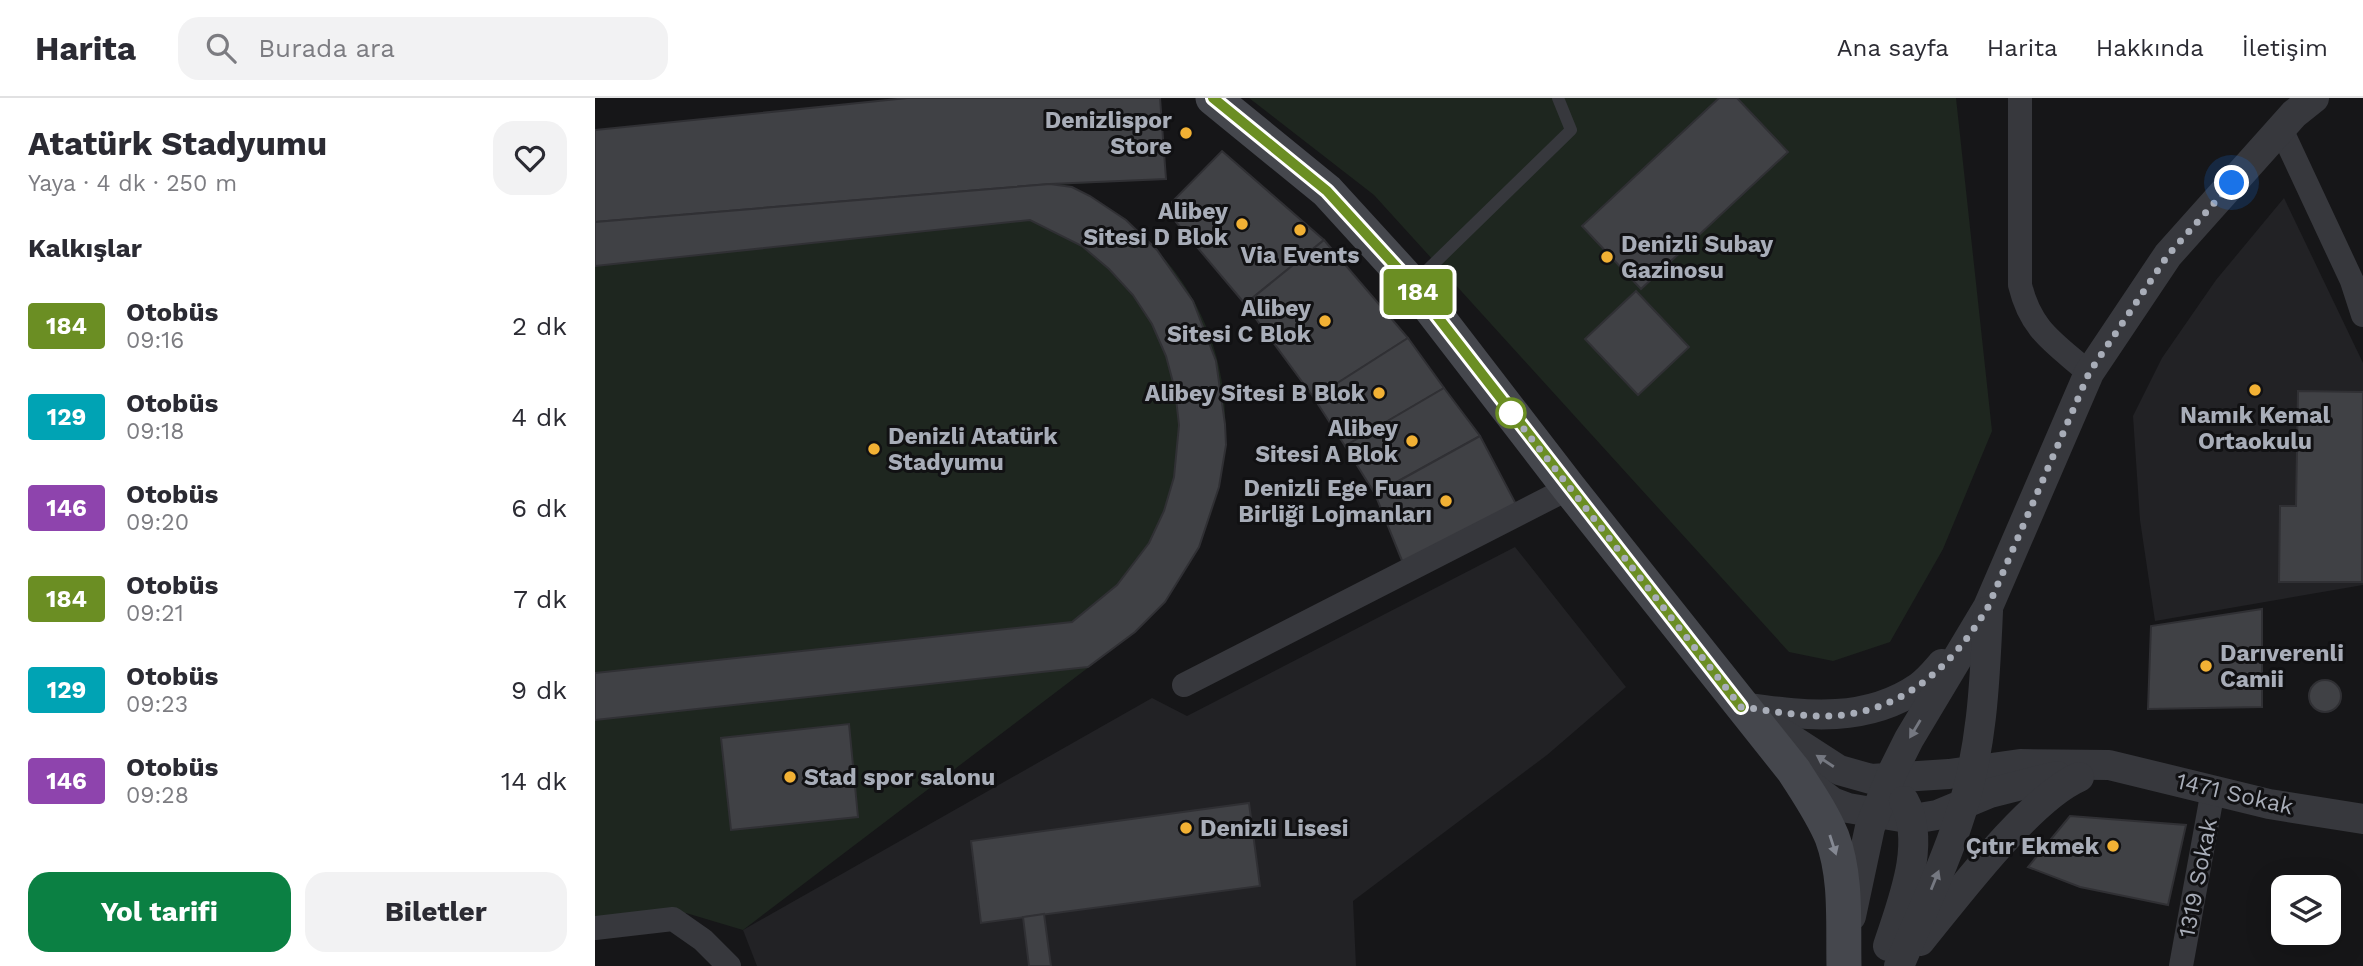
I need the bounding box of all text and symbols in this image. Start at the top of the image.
search box [178,17,668,80]
text: Harita [35,29,136,68]
icon: search [202,29,240,67]
text: Burada ara [258,33,395,63]
text: Ana sayfa [1837,34,1949,62]
text: Harita [1987,34,2058,62]
text: Hakkında [2096,34,2204,62]
text: İletişim [2242,34,2328,62]
place label: Denizlispor Store [1045,107,1172,160]
button: heart [493,121,567,195]
text: Atatürk Stadyumu [28,124,327,163]
marker: Denizlispor Store [1178,125,1194,141]
your location [2214,165,2249,200]
text: Yaya · 4 dk · 250 m [28,170,237,197]
place label: Alibey Sitesi D Blok [1083,198,1229,251]
marker: Alibey Sitesi D Blok [1234,216,1250,232]
marker: Via Events [1292,222,1308,238]
place label: Denizli Subay Gazinosu [1621,231,1773,284]
text: Kalkışlar [28,233,142,263]
place label: Via Events [1241,242,1359,269]
marker: Denizli Subay Gazinosu [1599,249,1615,265]
line badge: 184 [1378,269,1458,315]
text: 184 [1398,278,1438,306]
place label: Alibey Sitesi C Blok [1167,295,1312,348]
text: Otobüs [126,297,218,327]
text: 2 dk [512,311,567,341]
text: 184 [46,312,87,340]
marker: Alibey Sitesi C Blok [1317,313,1333,329]
text: 09:16 [126,327,184,354]
place label: Alibey Sitesi B Blok [1145,380,1366,407]
marker: Namık Kemal Ortaokulu [2247,382,2263,398]
marker: Alibey Sitesi B Blok [1371,385,1387,401]
text: Otobüs [126,388,218,418]
unlabelled marker [1496,398,1526,428]
text: 4 dk [511,402,567,432]
place label: Namık Kemal Ortaokulu [2180,402,2330,455]
text: 129 [47,403,86,431]
place label: Alibey Sitesi A Blok [1255,415,1399,468]
text: 09:18 [126,418,184,445]
place label: Denizli Atatürk Stadyumu [888,423,1058,476]
marker: Alibey Sitesi A Blok [1404,433,1420,449]
marker: Denizli Atatürk Stadyumu [866,441,882,457]
place label: Denizli Ege Fuarı Birliği Lojmanları [1238,475,1432,528]
text: Otobüs [126,479,218,509]
text: 6 dk [511,493,567,523]
marker: Denizli Ege Fuarı Birliği Lojmanları [1438,493,1454,509]
text: 146 [46,494,87,522]
text: 09:20 [126,509,189,536]
text: Otobüs [126,570,218,600]
text: 7 dk [513,584,567,614]
text: 184 [46,585,87,613]
text: 09:21 [126,600,184,627]
place label: Darıverenli Camii [2220,640,2344,693]
marker: Darıverenli Camii [2198,658,2214,674]
text: Otobüs [126,661,218,691]
text: 9 dk [511,675,567,705]
text: 129 [47,676,86,704]
text: 09:23 [126,691,188,718]
one-way arrow [1909,719,1922,738]
text: Otobüs [126,752,218,782]
one-way arrow [1815,755,1834,768]
place label: Stad spor salonu [804,764,995,791]
text: 14 dk [501,766,567,796]
text: 146 [46,767,87,795]
street label: 1471 Sokak [2174,767,2296,821]
marker: Stad spor salonu [782,769,798,785]
text: 09:28 [126,782,189,809]
place label: Denizli Lisesi [1200,815,1348,842]
street label: 1319 Sokak [2173,816,2223,940]
marker: Denizli Lisesi [1178,820,1194,836]
place label: Çıtır Ekmek [1966,833,2100,860]
one-way arrow [1829,834,1839,855]
marker: Çıtır Ekmek [2105,838,2121,854]
one-way arrow [1929,870,1940,891]
button: Yol tarifi [28,872,291,952]
button: Biletler [305,872,567,952]
map controls [2271,875,2341,945]
button: layers [2271,875,2341,945]

